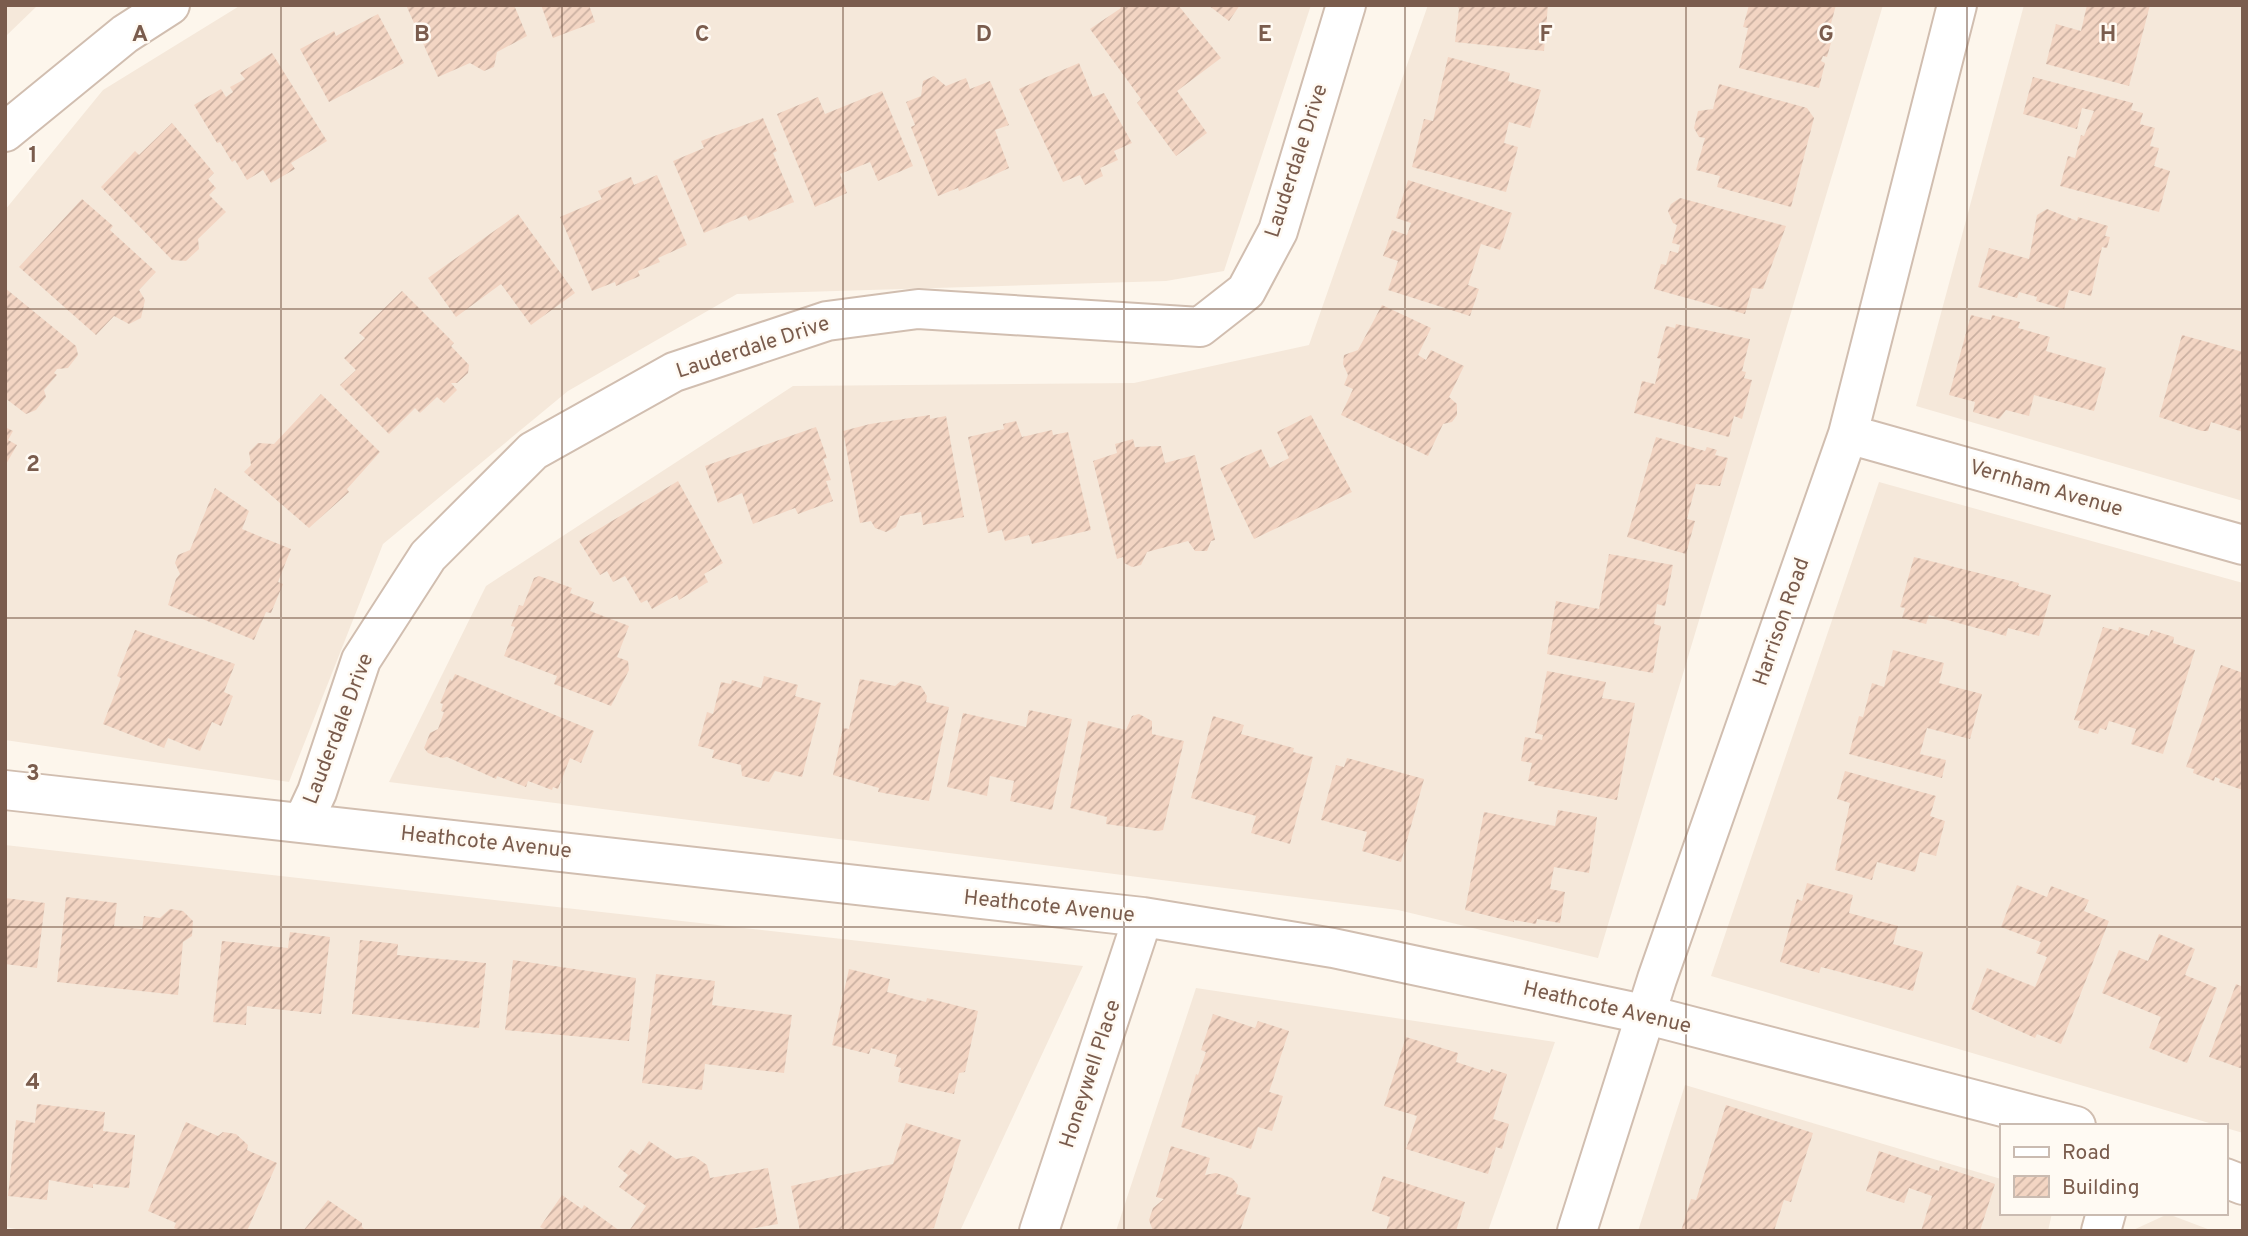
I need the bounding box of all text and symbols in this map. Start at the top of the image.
text: A [132,21,148,50]
text: B [414,21,430,50]
text: C [695,21,709,50]
text: D [976,21,992,50]
text: E [1258,21,1272,50]
text: F [1539,21,1553,50]
text: G [1818,21,1834,50]
text: H [2100,21,2116,50]
street label: Lauderdale Drive [1259,81,1335,241]
text: 1 [28,142,38,171]
street label: Lauderdale Drive [673,310,833,386]
text: 2 [26,451,40,480]
street label: Vernham Avenue [1966,454,2126,524]
street label: Harrison Road [1748,554,1816,690]
street label: Lauderdale Drive [298,650,380,808]
text: 3 [26,760,40,789]
street label: Heathcote Avenue [399,821,573,865]
street label: Heathcote Avenue [962,885,1136,929]
street label: Heathcote Avenue [1520,976,1694,1040]
street label: Honeywell Place [1054,996,1128,1152]
text: 4 [26,1069,40,1098]
legend [2000,1124,2227,1215]
text: Road [2062,1140,2111,1167]
text: Building [2062,1175,2140,1202]

